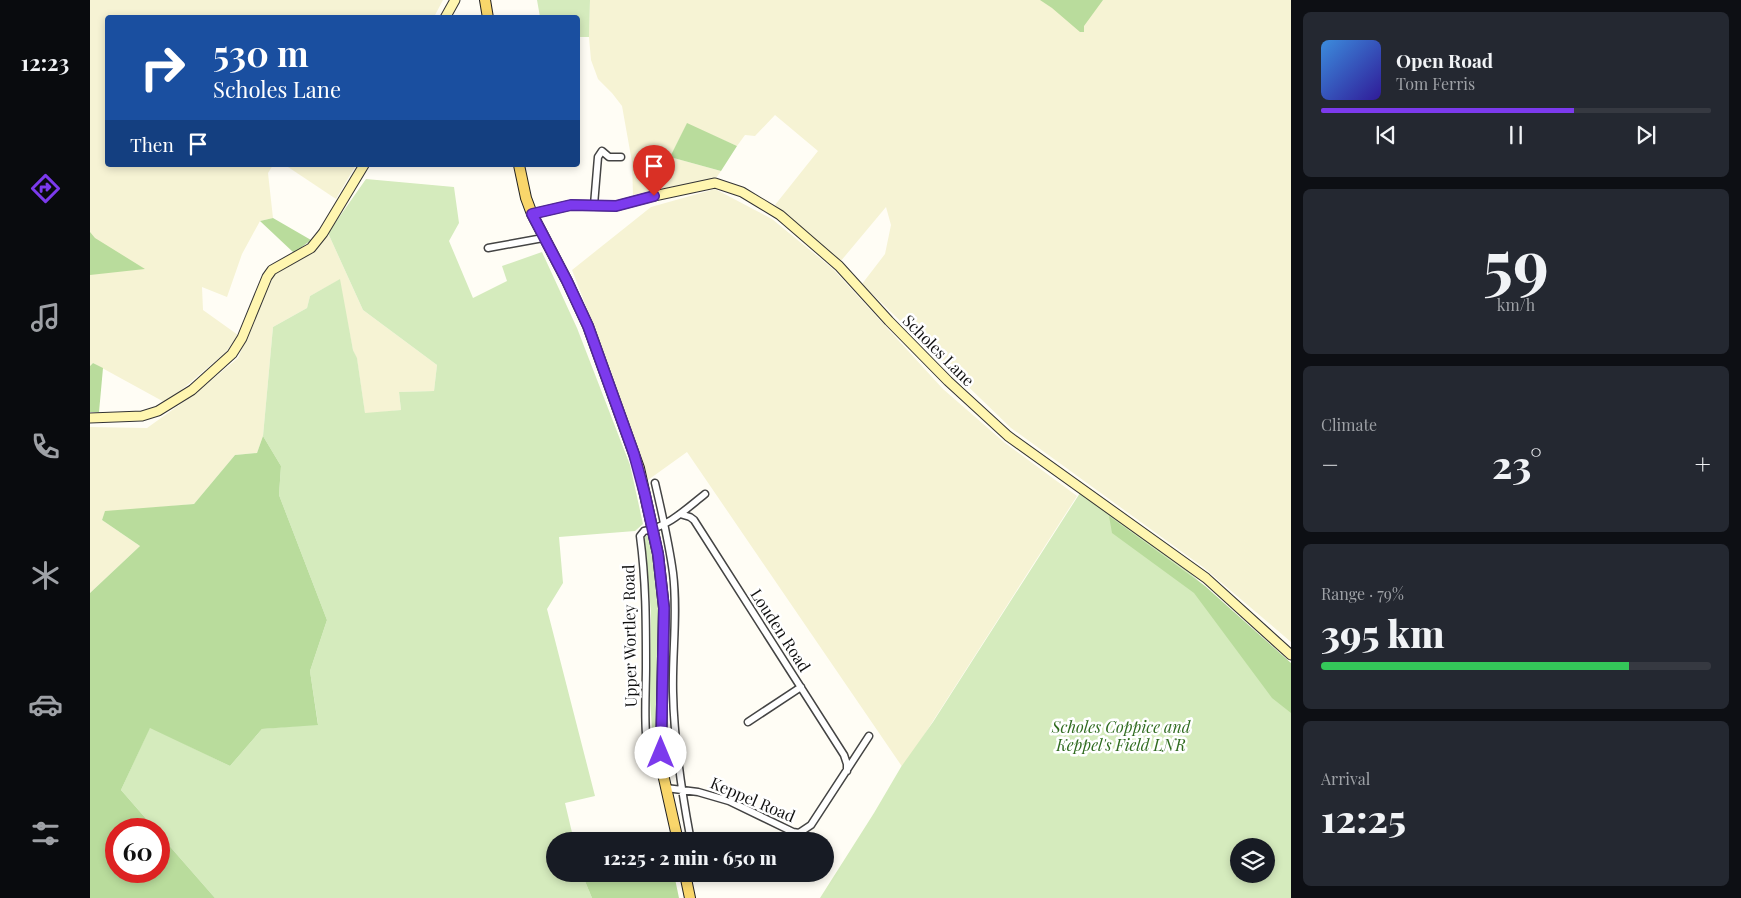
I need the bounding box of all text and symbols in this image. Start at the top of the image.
text: 530 m [213,29,309,76]
icon: right [130,35,195,100]
text: 12:23 [21,47,69,77]
text: Open Road [1396,47,1493,73]
text: Tom Ferris [1396,73,1475,94]
text: Scholes Lane [213,74,341,104]
icon: previous [1372,121,1400,149]
icon: pause [1502,121,1530,149]
icon: next [1632,121,1660,149]
icon: arrive [184,130,212,158]
text: Then [130,131,174,157]
pin [633,145,675,196]
icon: arrive [640,152,668,180]
icon: directions [28,171,63,206]
text: 59 [1483,218,1549,304]
text: km/h [1497,294,1535,315]
icon: music [28,300,63,335]
street label: Scholes Lane [899,310,979,390]
text: Climate [1321,414,1377,435]
icon: phone [28,429,63,464]
text: 23° [1492,438,1542,489]
text: − [1321,445,1339,482]
text: + [1695,445,1711,482]
icon: climate [28,558,63,593]
street label: Upper Wortley Road [617,564,641,708]
text: Range · 79% [1321,583,1404,604]
street label: Louden Road [746,585,816,675]
text: 395 km [1321,607,1445,658]
icon: car [28,687,63,722]
park label: Scholes Coppice and Keppel's Field LNR [1051,716,1192,755]
position arrow [634,726,686,778]
text: Arrival [1321,768,1370,789]
street label: Keppel Road [707,772,799,826]
text: 12:25 [1321,792,1406,843]
icon: filters [28,816,63,851]
speed limit sign: 60 [105,818,170,883]
map controls [1230,838,1275,883]
button: layers [1230,838,1275,883]
text: 12:25 · 2 min · 650 m [603,844,777,870]

